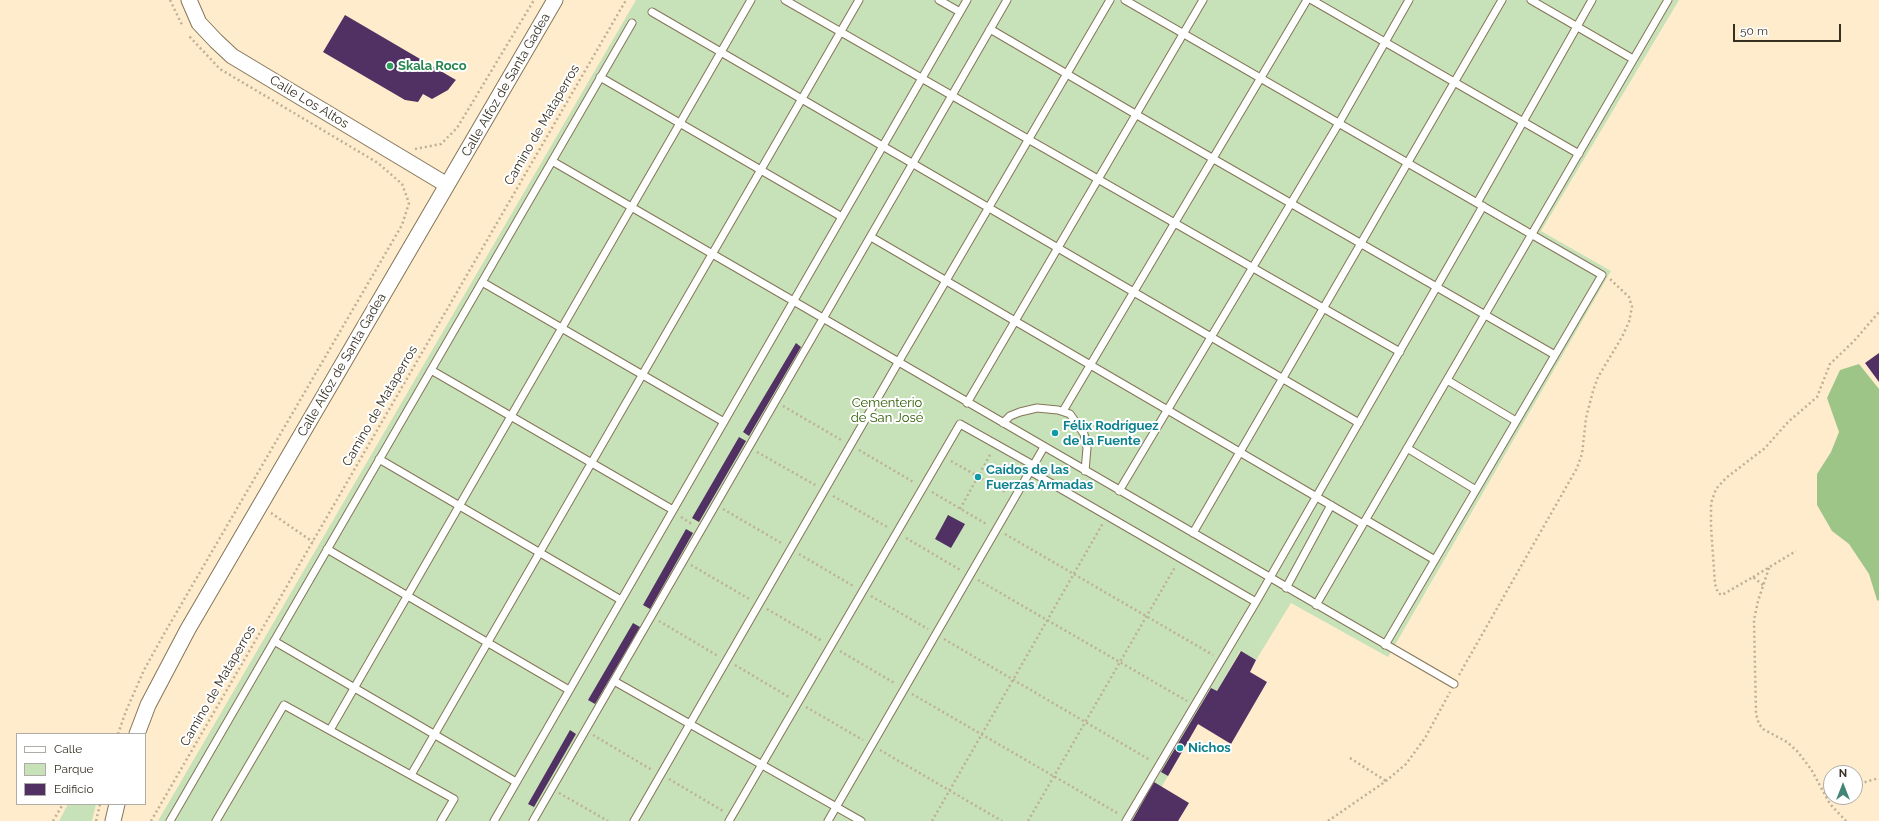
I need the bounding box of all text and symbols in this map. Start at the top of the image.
street label: Calle Alfoz de Santa Gadea [458,10,554,160]
scale bar [1735,16,1843,42]
text: 50 m [1740,24,1768,38]
place label: Skala Roco [398,58,467,74]
marker: Skala Roco [385,61,395,71]
street label: Camino de Mataperros [501,62,583,188]
street label: Calle Los Altos [267,72,351,132]
street label: Calle Alfoz de Santa Gadea [294,290,390,440]
street label: Camino de Mataperros [339,343,421,469]
park label: Cementerio de San José [851,395,923,426]
place label: Félix Rodríguez de la Fuente [1063,418,1159,449]
marker: Félix Rodríguez de la Fuente [1050,428,1060,438]
place label: Caídos de las Fuerzas Armadas [986,462,1093,493]
marker: Caídos de las Fuerzas Armadas [973,472,983,482]
street label: Camino de Mataperros [177,623,259,749]
legend [16,733,146,805]
place label: Nichos [1188,740,1231,756]
text: Calle [54,742,82,756]
marker: Nichos [1175,743,1185,753]
text: Parque [54,762,94,776]
north arrow [1823,765,1863,805]
text: N [1839,767,1847,780]
text: Edificio [54,782,94,796]

